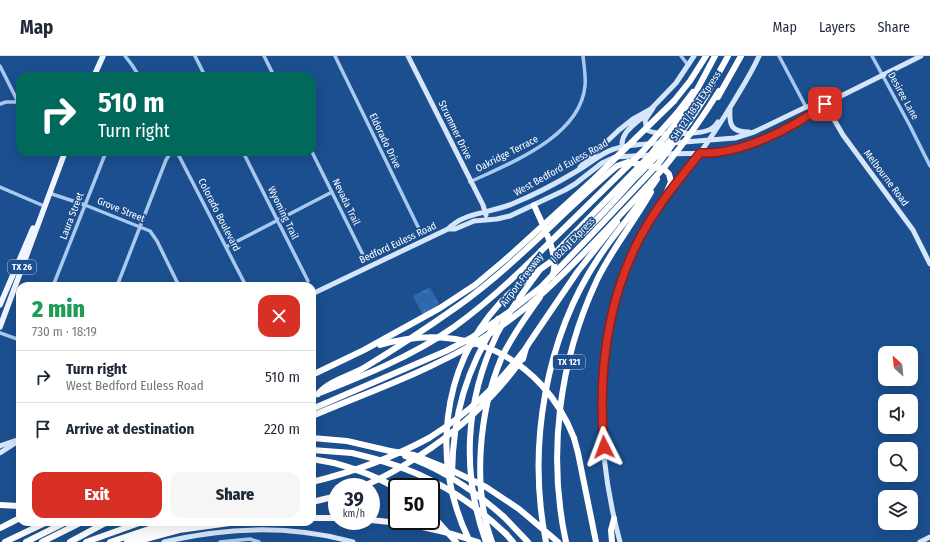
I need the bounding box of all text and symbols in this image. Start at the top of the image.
text: Map [20,16,53,39]
text: Map [773,19,797,36]
text: Layers [819,19,855,36]
text: Share [877,19,910,36]
street label: SH 121/183 TEXpress [668,69,724,143]
street label: Desiree Lane [885,70,921,122]
text: 510 m [98,86,165,119]
pin [808,87,842,121]
icon: right [32,88,84,140]
icon: arrive [814,93,836,115]
street label: Strummer Drive [436,98,475,162]
street label: Eldorado Drive [366,111,404,171]
text: Turn right [98,120,170,142]
street label: Oakridge Terrace [474,133,540,175]
street label: West Bedford Euless Road [512,137,610,199]
street label: Melbourne Road [861,148,911,208]
street label: Colorado Boulevard [195,177,243,253]
street label: Nevada Trail [330,177,363,228]
street label: Wyoming Trail [265,185,301,242]
street label: Laura Street [58,190,87,241]
street label: Grove Street [95,195,147,225]
street label: I 820 TEXpress [549,215,597,265]
street label: Bedford Euless Road [358,220,438,266]
street label: Airport Freeway [498,251,546,309]
road number: TX 26 [8,260,36,274]
text: 2 min [32,295,85,323]
button: close [258,295,300,337]
text: 730 m · 18:19 [32,324,97,339]
north arrow [878,346,918,386]
map controls [878,346,918,530]
road number: TX 121 [553,355,585,369]
text: Turn right [66,360,127,378]
icon: right [32,366,54,388]
text: 510 m [265,368,300,386]
text: West Bedford Euless Road [66,378,204,393]
button: sound [878,394,918,434]
icon: arrive [32,418,54,440]
text: Arrive at destination [66,420,194,438]
text: 220 m [264,420,300,438]
position arrow [583,426,625,468]
button: search [878,442,918,482]
button: Exit [32,472,162,518]
button: Share [170,472,300,518]
speed limit sign: 50 [388,478,440,530]
text: 39 [344,487,364,511]
button: layers [878,490,918,530]
text: km/h [343,508,365,520]

